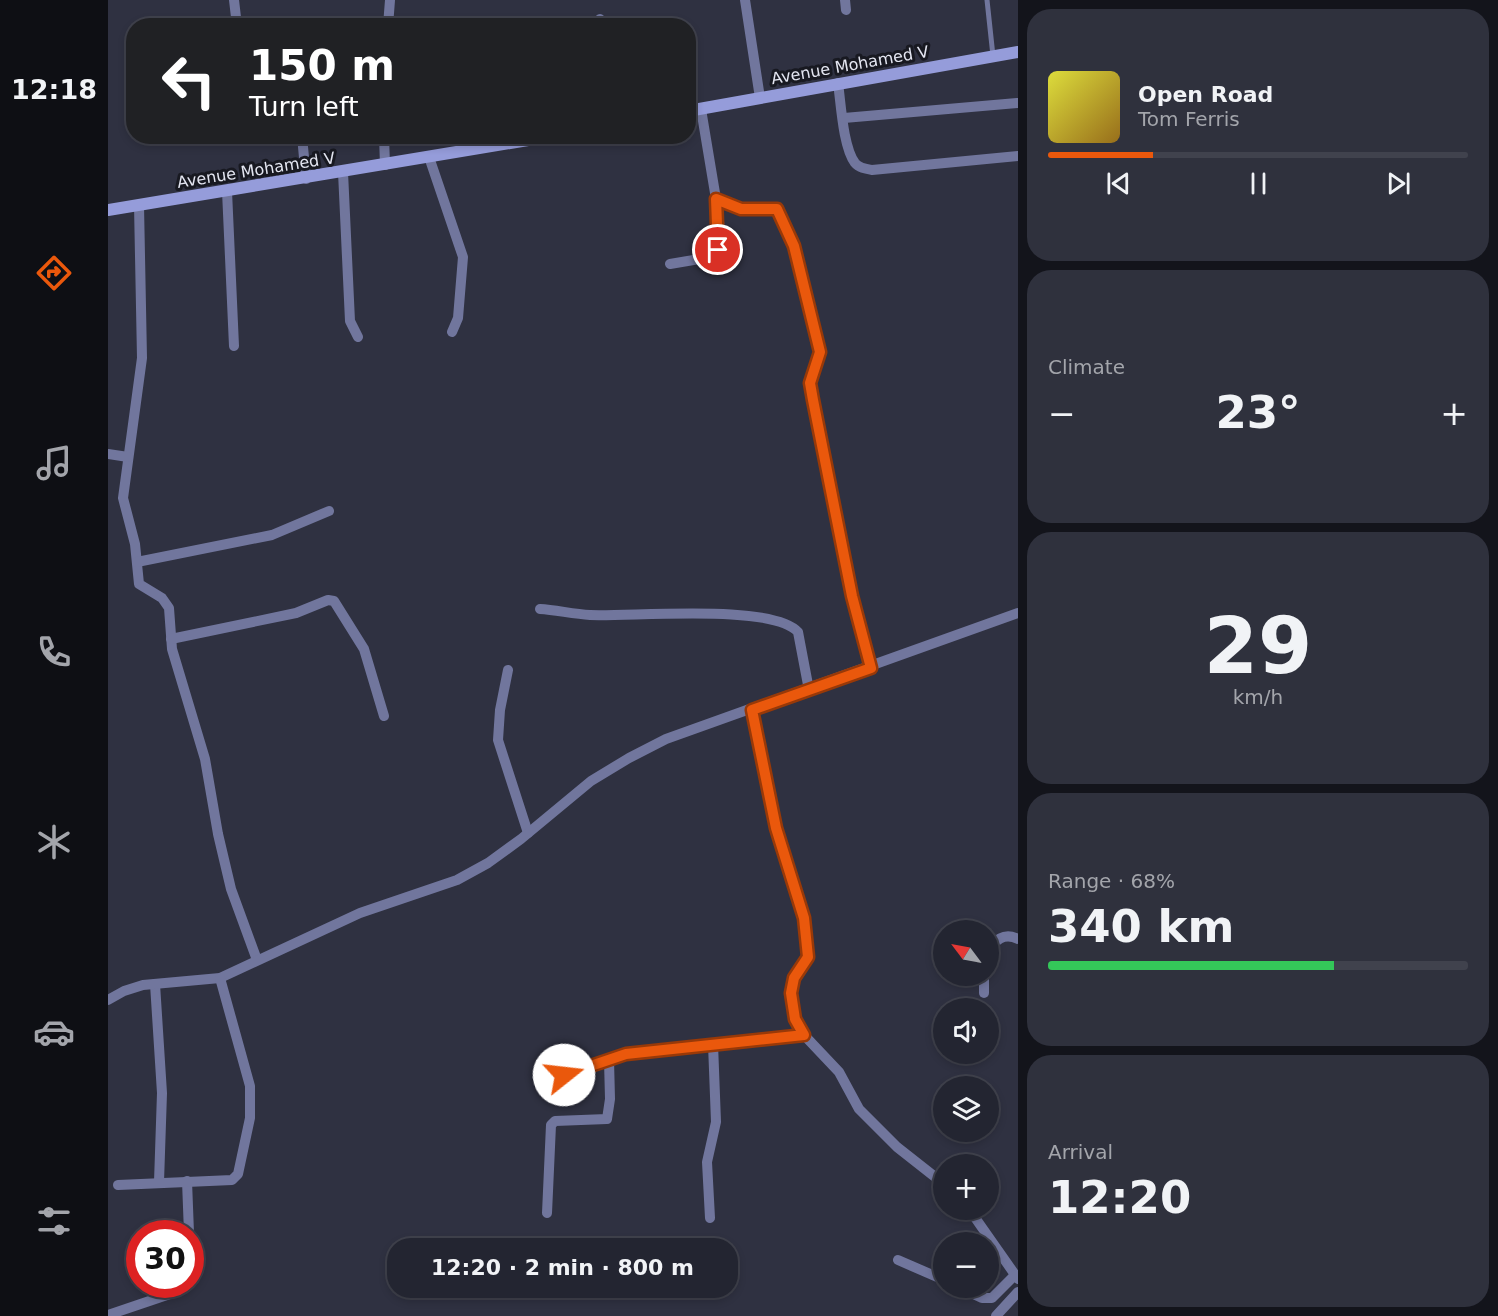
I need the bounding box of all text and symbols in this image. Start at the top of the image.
text: 150 m [249,41,395,90]
icon: left [150,42,228,120]
street label: Avenue Mohamed V [770,42,930,88]
text: 12:18 [11,74,97,105]
text: Open Road [1138,82,1273,107]
text: Turn left [249,91,359,122]
text: Tom Ferris [1138,107,1240,131]
street label: Avenue Mohamed V [176,148,336,192]
icon: previous [1102,167,1135,200]
icon: pause [1242,167,1275,200]
icon: next [1382,167,1415,200]
pin [692,224,743,275]
icon: arrive [701,233,734,266]
icon: directions [33,252,75,294]
text: Climate [1048,355,1125,379]
text: 23° [1215,386,1301,439]
text: − [1048,394,1076,433]
text: + [1440,394,1468,433]
icon: music [33,442,75,484]
text: 29 [1204,601,1312,691]
icon: phone [33,631,75,673]
text: km/h [1233,685,1283,709]
icon: climate [33,821,75,863]
text: Range · 68% [1048,869,1175,893]
text: 340 km [1048,900,1234,953]
north arrow [933,920,999,986]
map controls [933,920,999,1298]
button: sound [933,998,999,1064]
icon: car [33,1011,75,1053]
position arrow [532,1043,596,1107]
button: layers [933,1076,999,1142]
text: Arrival [1048,1140,1113,1164]
button: + [933,1154,999,1220]
text: 12:20 [1048,1171,1191,1224]
icon: filters [33,1200,75,1242]
speed limit sign: 30 [126,1220,204,1298]
button: − [933,1232,999,1298]
text: 12:20 · 2 min · 800 m [431,1255,694,1280]

